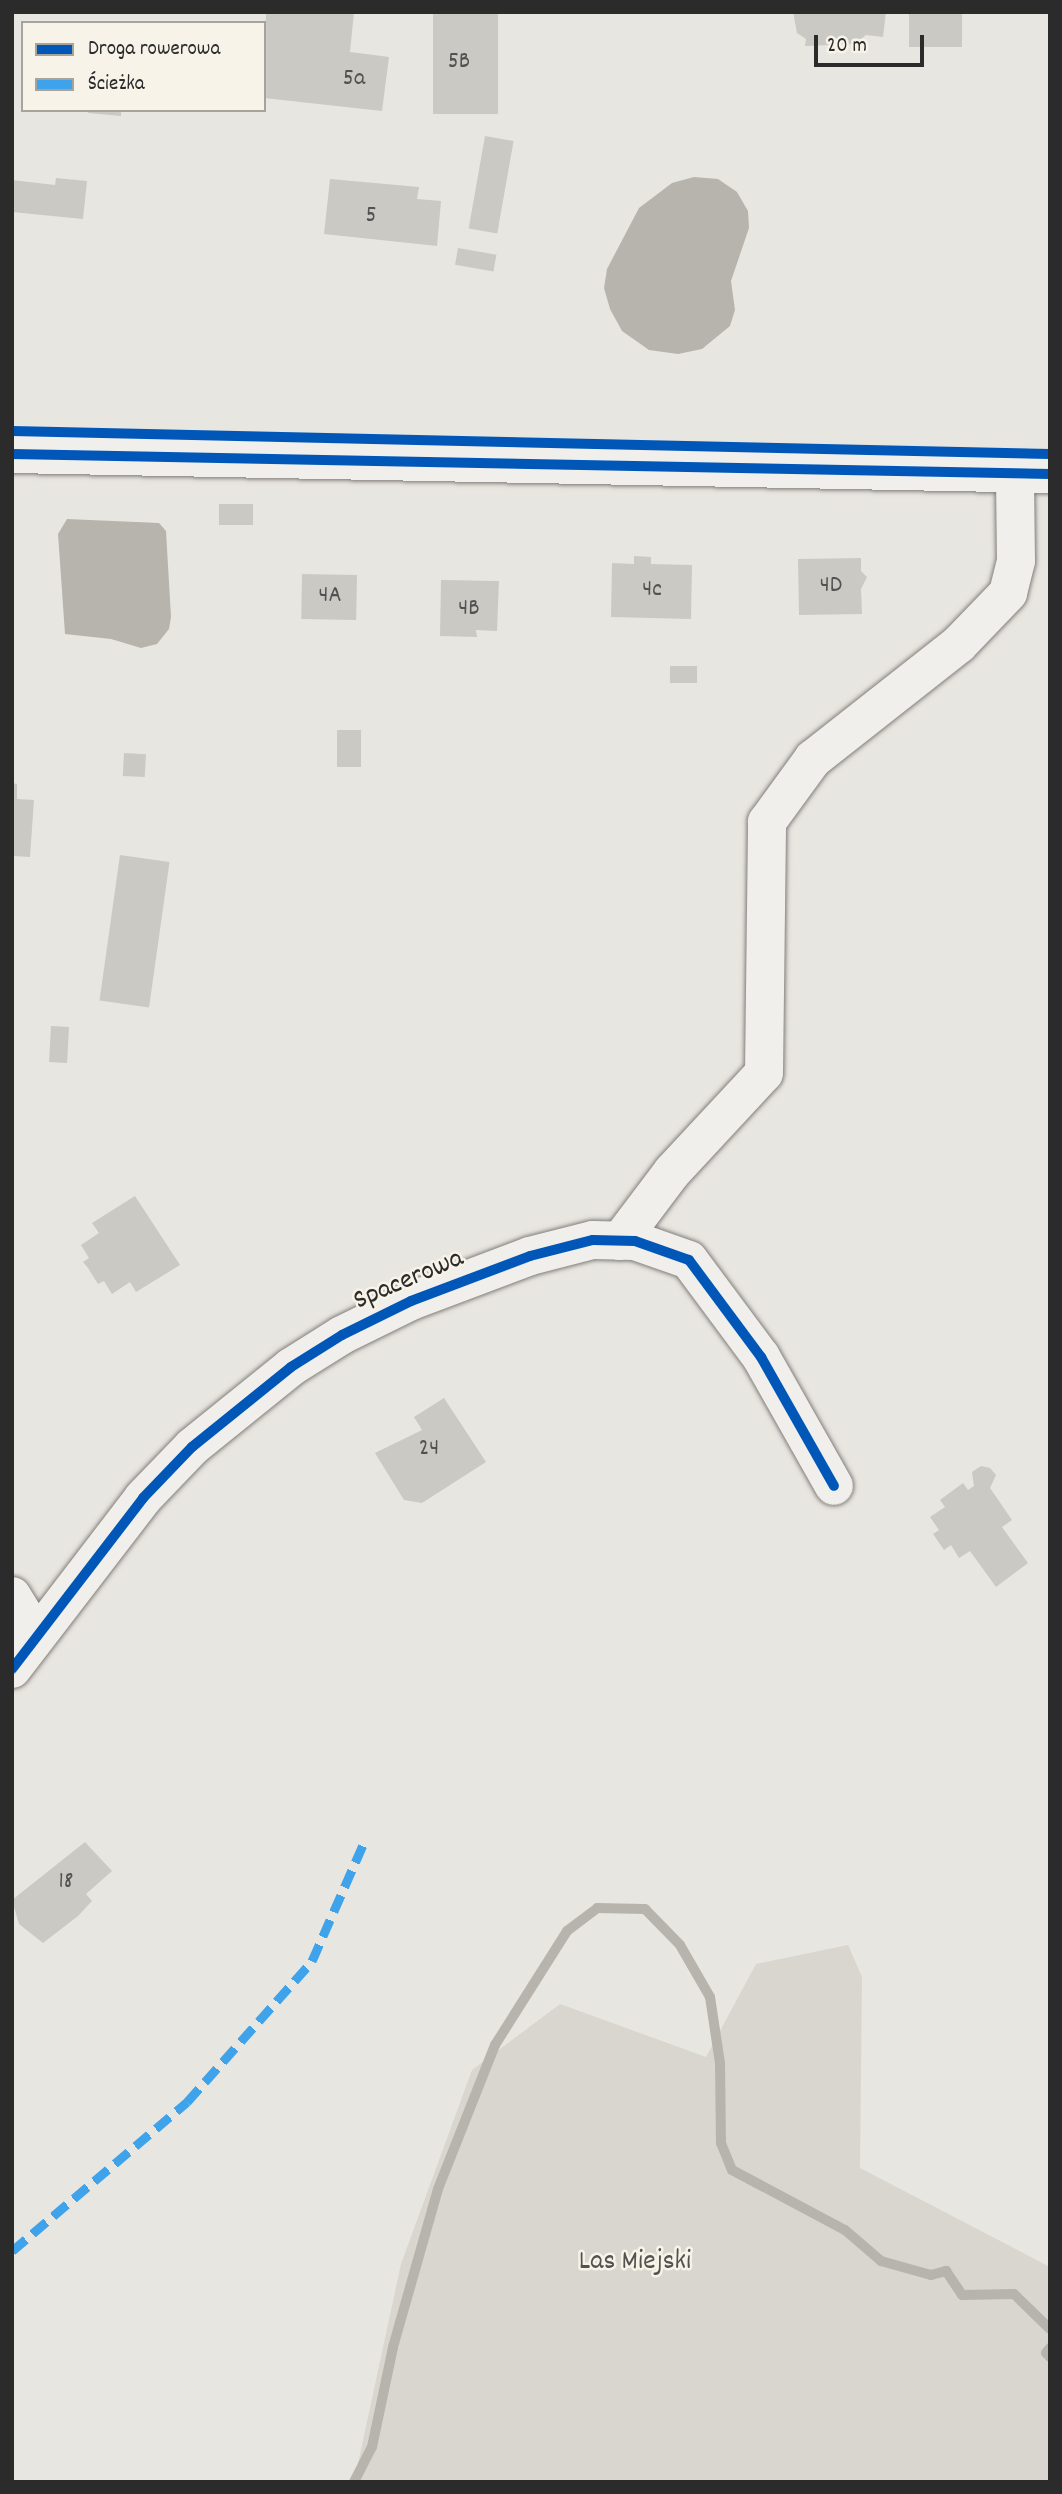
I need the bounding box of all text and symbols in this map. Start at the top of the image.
legend [21,21,266,112]
scale bar [817,21,927,65]
text: 20 m [827,32,867,62]
text: Droga rowerowa [88,35,220,65]
house number: 5B [448,49,470,77]
house number: 5a [343,66,365,94]
text: Ścieżka [88,70,145,100]
house number: 5 [365,203,377,231]
house number: 4D [820,573,842,601]
house number: 4c [642,577,662,605]
house number: 4A [318,583,342,611]
house number: 4B [458,596,480,624]
street label: Spacerowa [349,1243,469,1319]
house number: 24 [419,1436,439,1464]
house number: 18 [59,1869,73,1897]
park label: Las Miejski [579,2246,691,2280]

